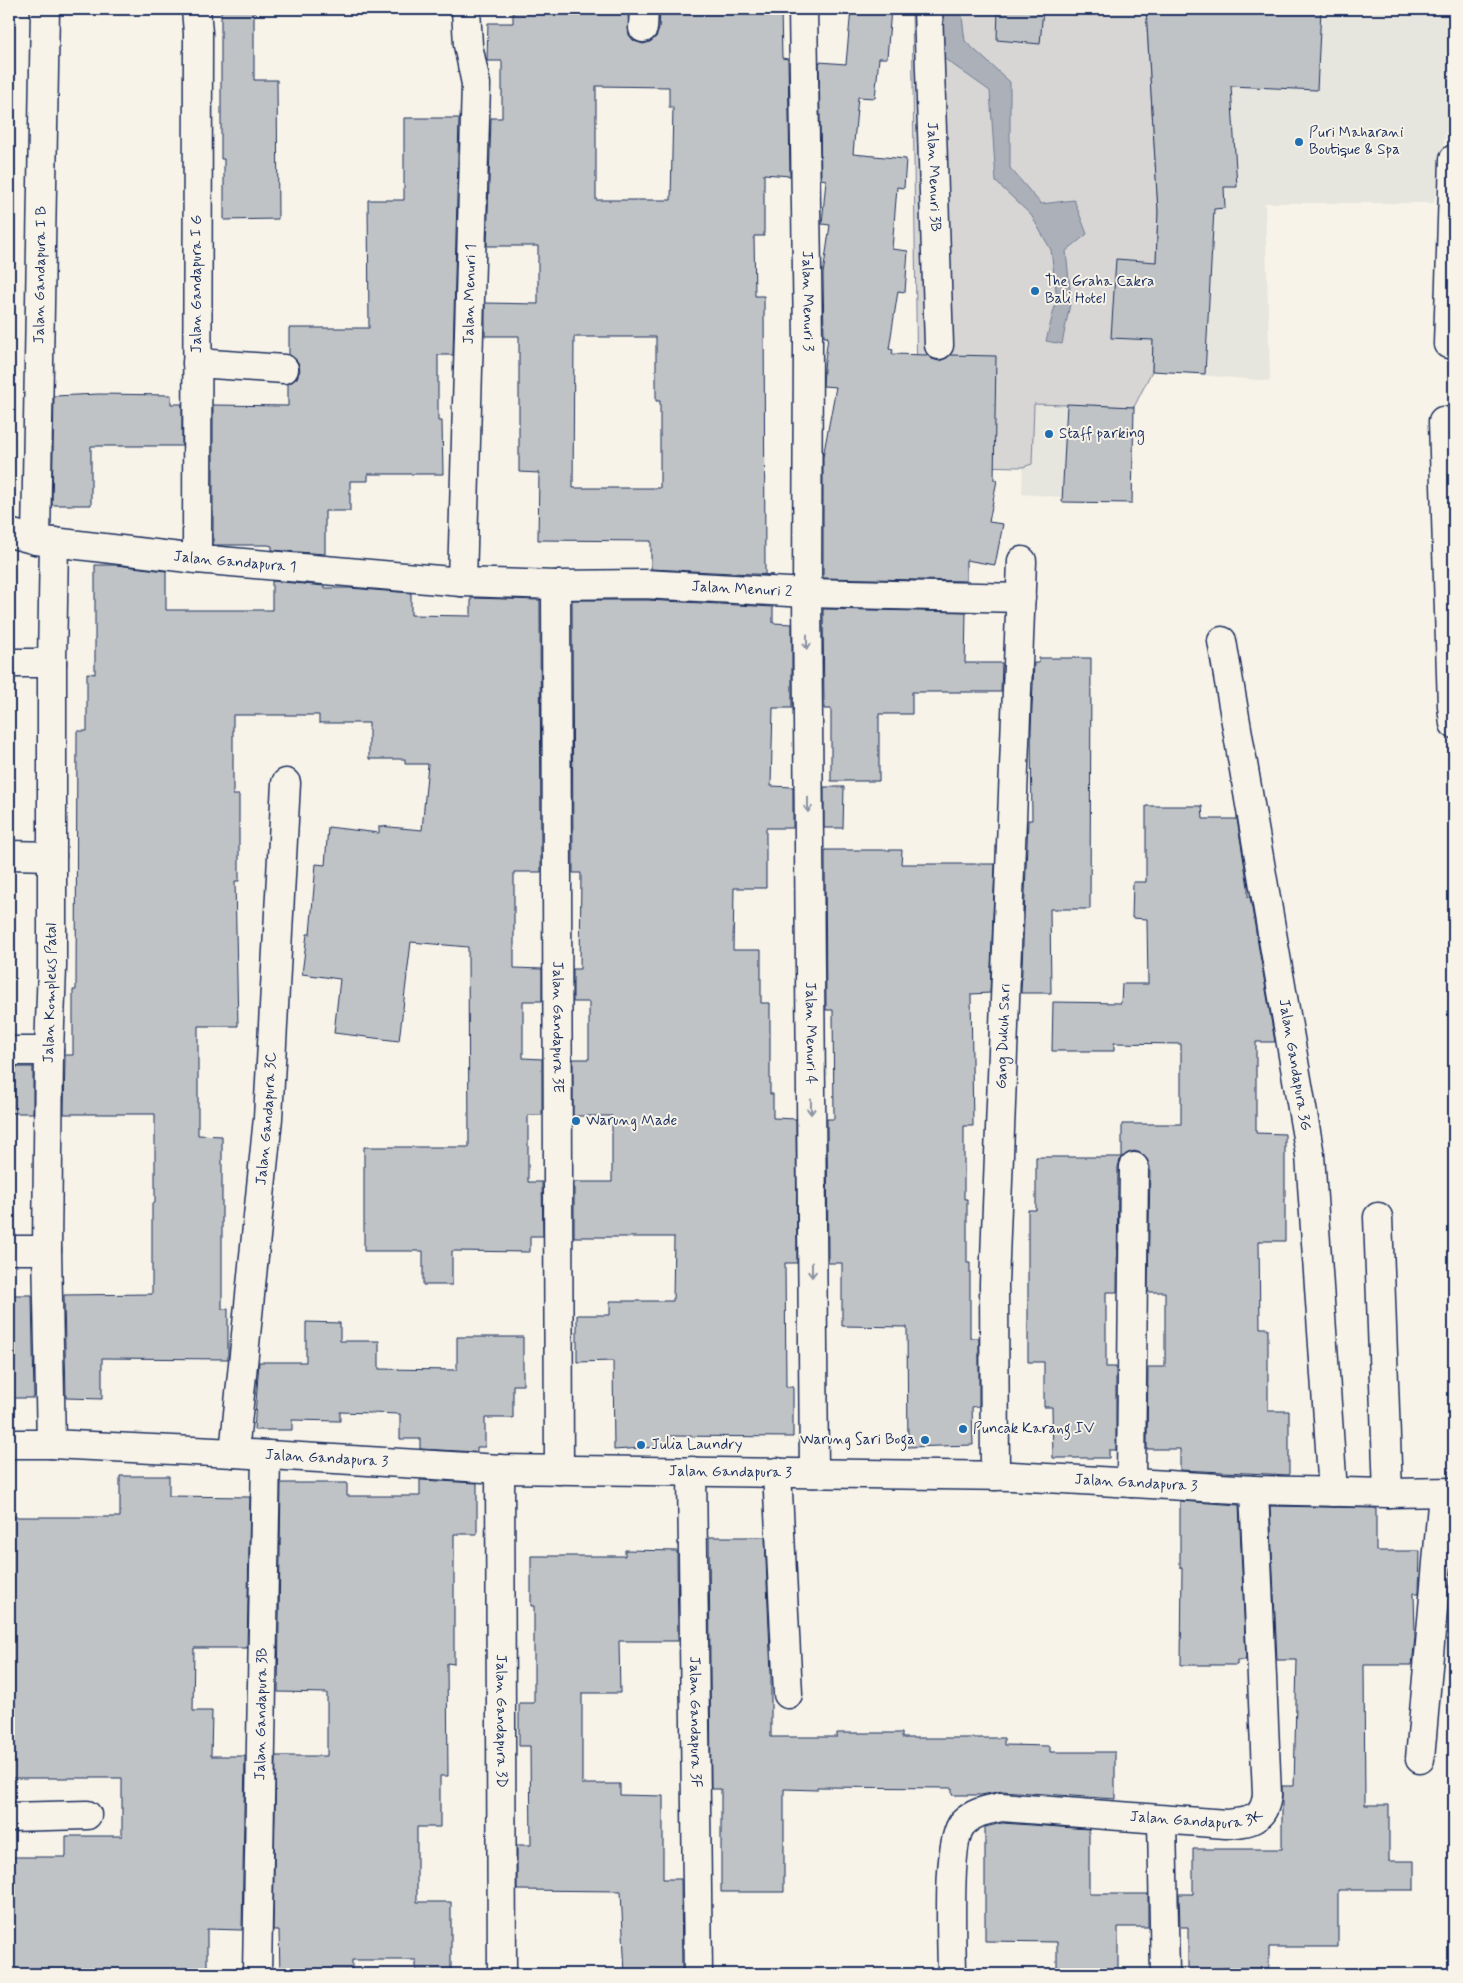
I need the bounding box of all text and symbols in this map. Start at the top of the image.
street label: Jalan Menuri 3B [922,122,945,232]
place label: Puri Maharani Boutique & Spa [1309,123,1404,160]
marker: Puri Maharani Boutique & Spa [1293,136,1305,148]
street label: Jalan Gandapura I B [29,206,52,344]
street label: Jalan Gandapura I G [187,215,207,353]
street label: Jalan Menuri 1 [459,244,481,345]
street label: Jalan Menuri 3 [797,251,818,351]
place label: The Graha Cakra Bali Hotel [1045,272,1154,309]
marker: The Graha Cakra Bali Hotel [1029,285,1041,297]
place label: Staff parking [1059,424,1145,445]
marker: Staff parking [1043,428,1055,440]
street label: Jalan Gandapura 1 [172,546,297,578]
street label: Jalan Menuri 2 [691,577,793,602]
one-way arrow [802,634,812,650]
one-way arrow [804,796,813,812]
street label: Jalan Kompleks Patal [39,923,62,1063]
street label: Jalan Gandapura 3E [547,961,568,1093]
street label: Jalan Menuri 4 [800,982,821,1084]
street label: Gang Dukuh Sari [992,983,1016,1089]
street label: Jalan Gandapura 3G [1273,997,1316,1132]
street label: Jalan Gandapura 3C [251,1051,282,1186]
one-way arrow [806,1098,816,1115]
place label: Warung Made [586,1111,678,1131]
marker: Warung Made [570,1115,582,1127]
one-way arrow [807,1261,817,1277]
place label: Puncak Karang IV [973,1419,1095,1440]
marker: Puncak Karang IV [957,1423,969,1435]
place label: Warung Sari Boga [800,1430,915,1451]
marker: Warung Sari Boga [919,1434,931,1446]
place label: Julia Laundry [651,1435,743,1455]
marker: Julia Laundry [635,1439,647,1451]
street label: Jalan Gandapura 3 [264,1445,389,1472]
street label: Jalan Gandapura 3 [668,1461,792,1483]
street label: Jalan Gandapura 3 [1074,1470,1198,1497]
street label: Jalan Gandapura 3B [250,1647,273,1781]
street label: Jalan Gandapura 3D [491,1654,511,1788]
street label: Jalan Gandapura 3F [684,1656,706,1788]
street label: Jalan Gandapura 3K [1129,1805,1268,1834]

